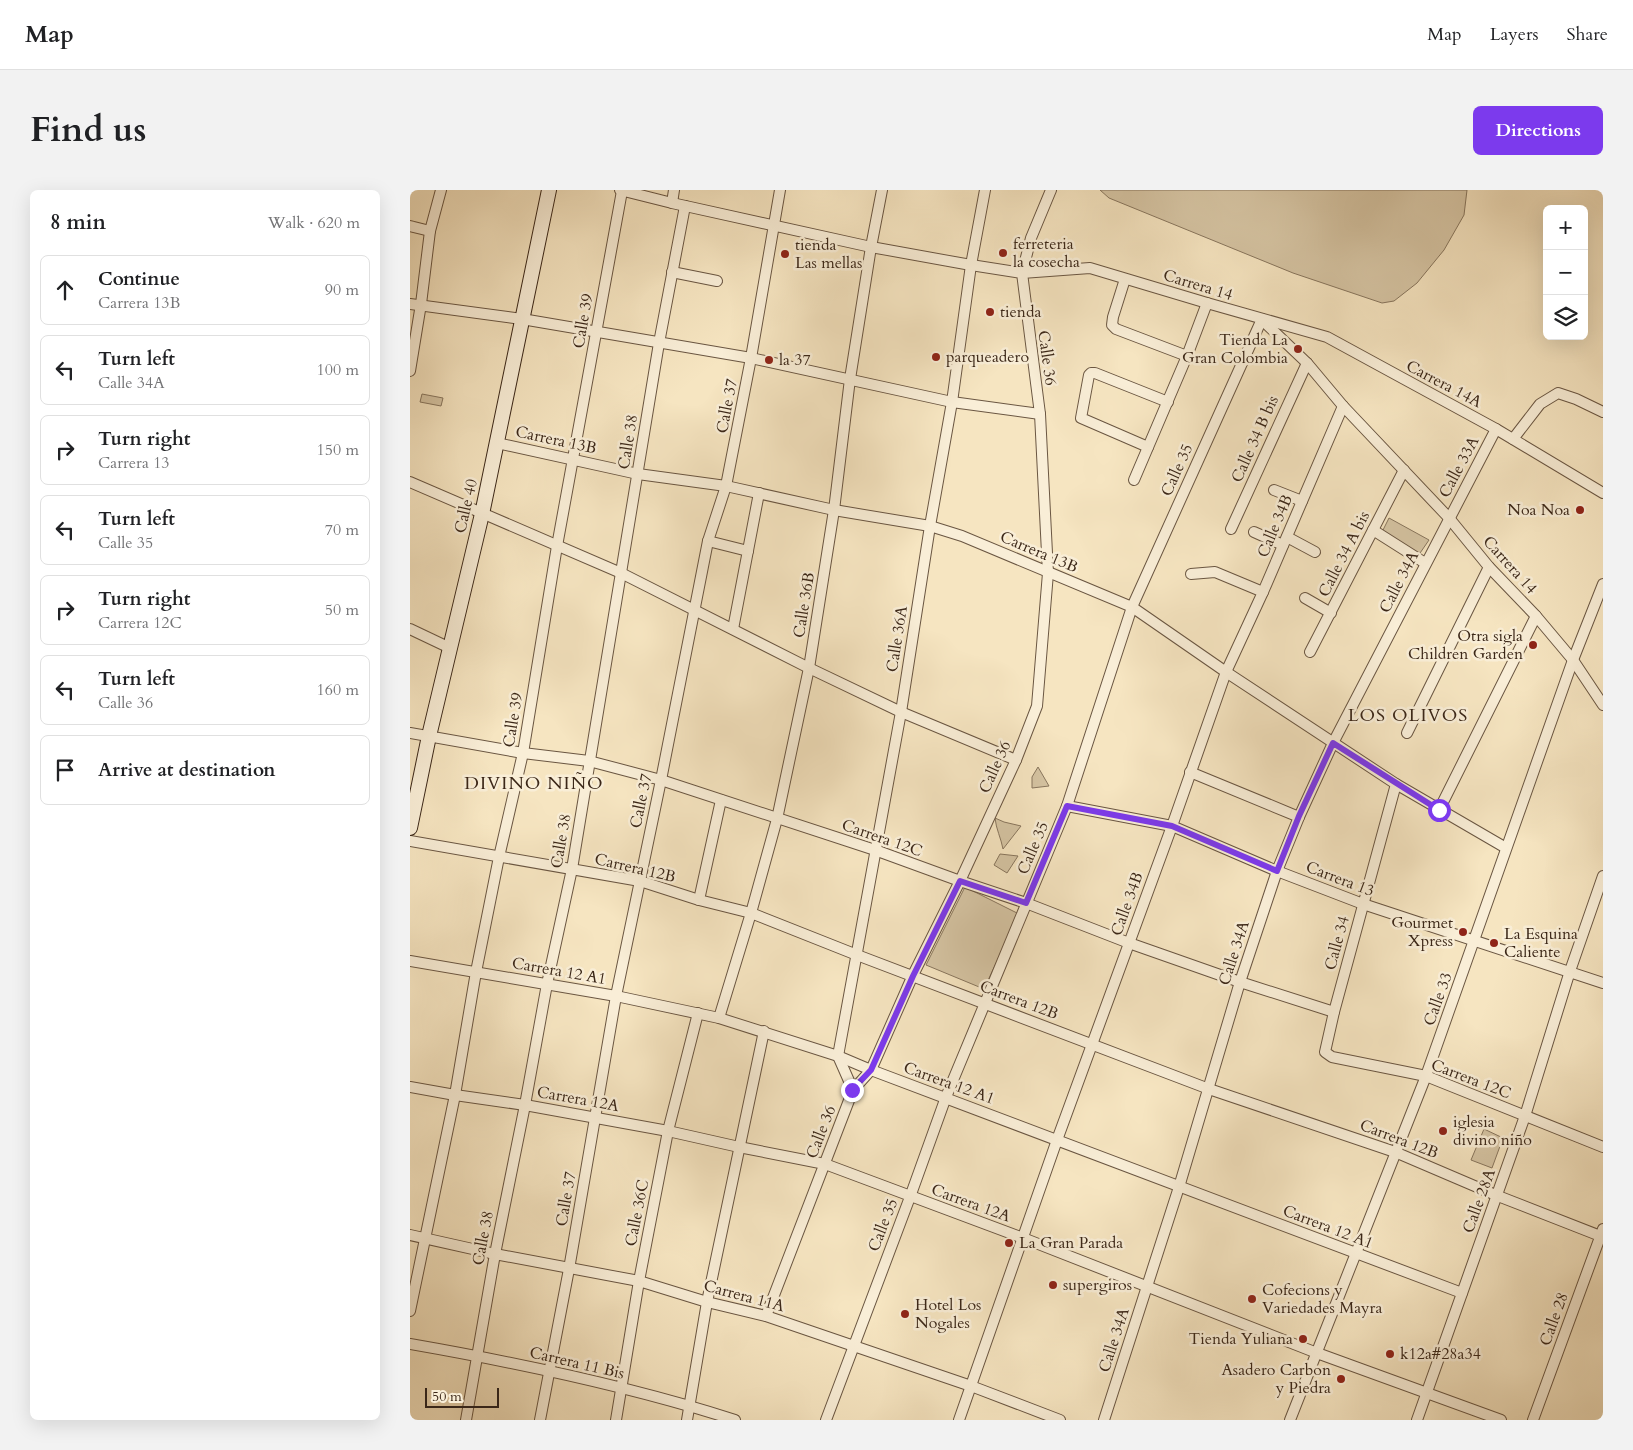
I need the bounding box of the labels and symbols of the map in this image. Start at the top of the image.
place label: ferreteria la cosecha [1013,233,1080,273]
place label: tienda Las mellas [795,234,862,274]
marker: ferreteria la cosecha [997,247,1009,259]
marker: tienda Las mellas [779,248,791,260]
street label: Carrera 14 [1161,264,1235,306]
street label: Calle 39 [567,292,599,350]
place label: tienda [1000,301,1041,323]
marker: tienda [984,306,996,318]
street label: Calle 36 [1032,329,1062,387]
place label: Tienda La Gran Colombia [1182,329,1288,369]
marker: Tienda La Gran Colombia [1292,343,1304,355]
place label: parqueadero [946,346,1029,368]
place label: la 37 [779,349,811,371]
marker: parqueadero [930,351,942,363]
marker: la 37 [763,354,775,366]
street label: Carrera 14A [1402,355,1486,413]
street label: Calle 37 [711,377,743,435]
street label: Calle 34 B bis [1226,392,1284,486]
street label: Calle 38 [613,413,643,471]
street label: Carrera 13B [513,421,599,459]
street label: Calle 33A [1434,432,1485,502]
street label: Calle 35 [1156,440,1198,500]
street label: Calle 40 [449,477,483,535]
street label: Calle 34B [1252,491,1298,561]
place label: Noa Noa [1507,499,1570,521]
marker: Noa Noa [1574,504,1586,516]
street label: Calle 34 A bis [1313,507,1375,601]
street label: Carrera 13B [997,526,1081,578]
street label: Carrera 14 [1478,531,1542,599]
street label: Calle 34A [1374,547,1424,617]
street label: Calle 36B [788,571,820,639]
street label: Calle 36A [881,604,913,674]
place label: Otra sigla Children Garden [1408,625,1523,665]
marker: Otra sigla Children Garden [1527,639,1539,651]
street label: Calle 39 [498,691,528,749]
district label: LOS OLIVOS [1348,703,1468,728]
street label: Calle 36 [974,737,1016,797]
district label: DIVINO NIÑO [464,771,604,796]
street label: Calle 37 [624,772,658,830]
route start [1428,799,1451,822]
street label: Calle 38 [545,812,577,870]
street label: Carrera 12C [839,814,925,862]
street label: Calle 35 [1012,818,1054,878]
street label: Carrera 12B [592,848,678,888]
street label: Carrera 13 [1303,856,1377,902]
street label: Calle 34B [1105,869,1149,939]
place label: Gourmet Xpress [1391,912,1453,952]
street label: Calle 34 [1319,913,1355,973]
street label: Calle 34A [1213,917,1255,988]
place label: La Esquina Caliente [1504,923,1578,963]
marker: Gourmet Xpress [1457,926,1469,938]
marker: La Esquina Caliente [1488,937,1500,949]
street label: Carrera 12 A1 [510,952,608,990]
street label: Calle 33 [1418,969,1458,1029]
street label: Carrera 12B [977,975,1062,1025]
street label: Carrera 12C [1428,1054,1514,1104]
street label: Carrera 12 A1 [900,1056,998,1110]
route end [841,1079,864,1102]
street label: Carrera 12A [535,1081,621,1117]
street label: Calle 36 [801,1102,841,1162]
place label: iglesia divino niño [1453,1111,1532,1151]
street label: Carrera 12B [1357,1114,1442,1164]
marker: iglesia divino niño [1437,1125,1449,1137]
street label: Calle 28A [1457,1165,1501,1236]
street label: Calle 37 [550,1170,582,1228]
street label: Calle 36C [620,1178,654,1248]
street label: Carrera 12A [928,1178,1014,1228]
street label: Calle 35 [863,1195,903,1255]
street label: Carrera 12 A1 [1280,1200,1376,1254]
street label: Calle 38 [467,1209,499,1267]
place label: La Gran Parada [1019,1232,1123,1254]
marker: La Gran Parada [1003,1237,1015,1249]
place label: supergiros [1063,1274,1132,1296]
street label: Carrera 11A [701,1275,787,1318]
marker: supergiros [1047,1279,1059,1291]
place label: Cofecions y Variedades Mayra [1262,1279,1382,1319]
street label: Calle 28 [1534,1289,1574,1349]
marker: Cofecions y Variedades Mayra [1246,1293,1258,1305]
place label: Hotel Los Nogales [915,1294,981,1334]
street label: Calle 34A [1093,1304,1135,1375]
marker: Hotel Los Nogales [899,1308,911,1320]
place label: Tienda Yuliana [1188,1328,1293,1350]
marker: Tienda Yuliana [1297,1333,1309,1345]
street label: Carrera 11 Bis [527,1341,627,1385]
place label: k12a#28a34 [1400,1343,1481,1365]
marker: k12a#28a34 [1384,1348,1396,1360]
place label: Asadero Carbon y Piedra [1221,1359,1331,1399]
marker: Asadero Carbon y Piedra [1335,1373,1347,1385]
scale bar [425,1385,499,1408]

